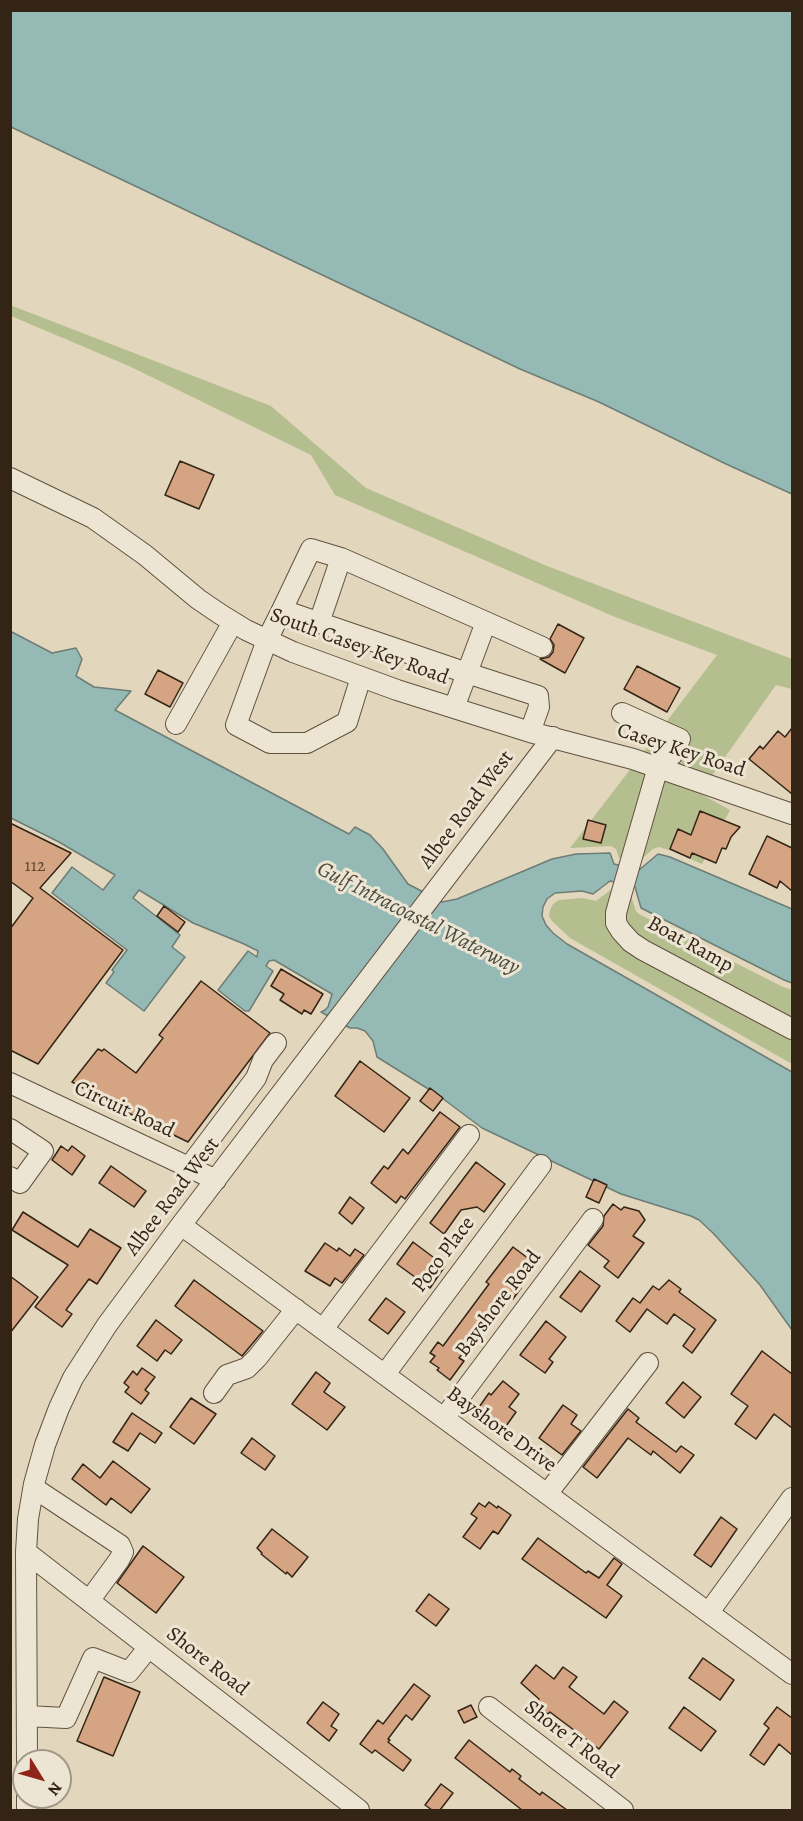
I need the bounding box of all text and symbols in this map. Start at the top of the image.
street label: South Casey Key Road [266,603,452,691]
street label: Casey Key Road [614,718,748,784]
street label: Albee Road West [414,746,520,874]
house number: 112 [25,856,45,878]
water label: Gulf Intracoastal Waterway [312,856,524,982]
street label: Boat Ramp [643,911,737,979]
street label: Circuit Road [70,1076,178,1144]
street label: Albee Road West [120,1133,226,1261]
street label: Poco Place [407,1212,481,1298]
street label: Bayshore Road [451,1246,547,1362]
street label: Bayshore Drive [441,1382,561,1478]
street label: Shore Road [161,1622,253,1702]
street label: Shore T Road [519,1695,623,1785]
north arrow [12,1749,72,1809]
text: N [42,1777,67,1800]

